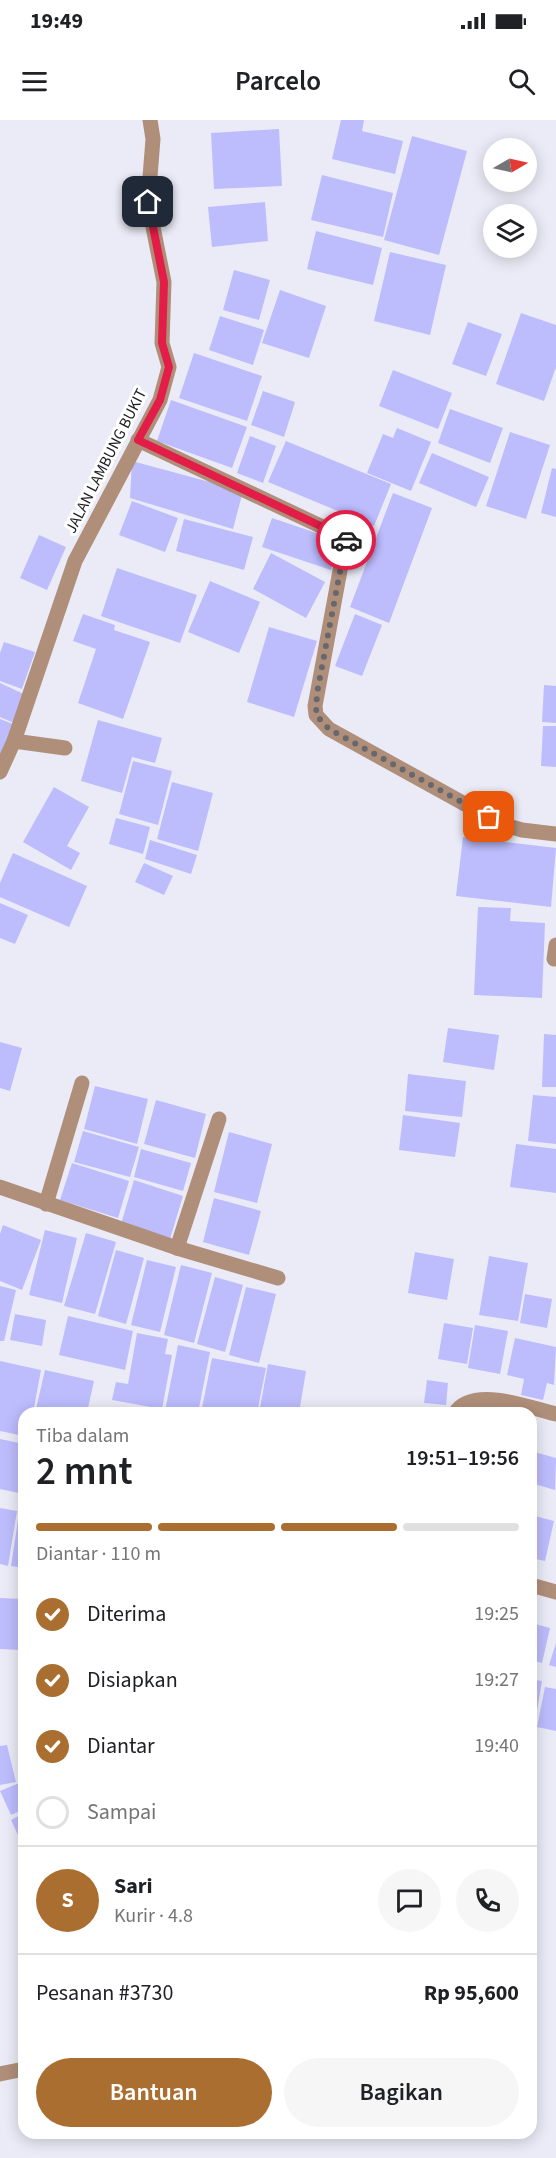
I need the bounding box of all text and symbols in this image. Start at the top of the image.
text: 19:49 [30,5,83,37]
text: Parcelo [235,62,321,101]
icon: menu [18,65,51,98]
icon: search [505,65,538,98]
north arrow [483,138,537,192]
map controls [483,138,537,258]
pin [122,176,173,227]
icon: home [131,185,164,218]
button: layers [483,204,537,258]
street label: JALAN LAMBUNG BUKIT [60,385,152,537]
courier [316,510,376,570]
icon: car [330,524,363,557]
pin [463,791,514,842]
icon: bag [472,800,505,833]
text: Tiba dalam [36,1422,129,1450]
text: 19:51–19:56 [406,1442,519,1474]
text: 2 mnt [36,1444,133,1500]
text: Diantar · 110 m [36,1540,161,1568]
icon: check [36,1598,69,1631]
text: Diterima [87,1598,166,1630]
text: 19:25 [474,1600,519,1628]
icon: check [36,1664,69,1697]
text: Disiapkan [87,1664,178,1696]
text: 19:27 [474,1666,519,1694]
icon: check [36,1730,69,1763]
text: Diantar [87,1730,155,1762]
text: 19:40 [474,1732,519,1760]
text: Sampai [87,1796,156,1828]
button: chat [378,1869,441,1932]
button: phone [456,1869,519,1932]
text: Sari [114,1870,153,1902]
text: S [61,1884,74,1916]
text: Kurir · 4.8 [114,1902,193,1930]
text: Pesanan #3730 [36,1977,173,2009]
text: Rp 95,600 [424,1977,519,2009]
button: Bantuan [36,2058,272,2127]
button: Bagikan [284,2058,519,2127]

